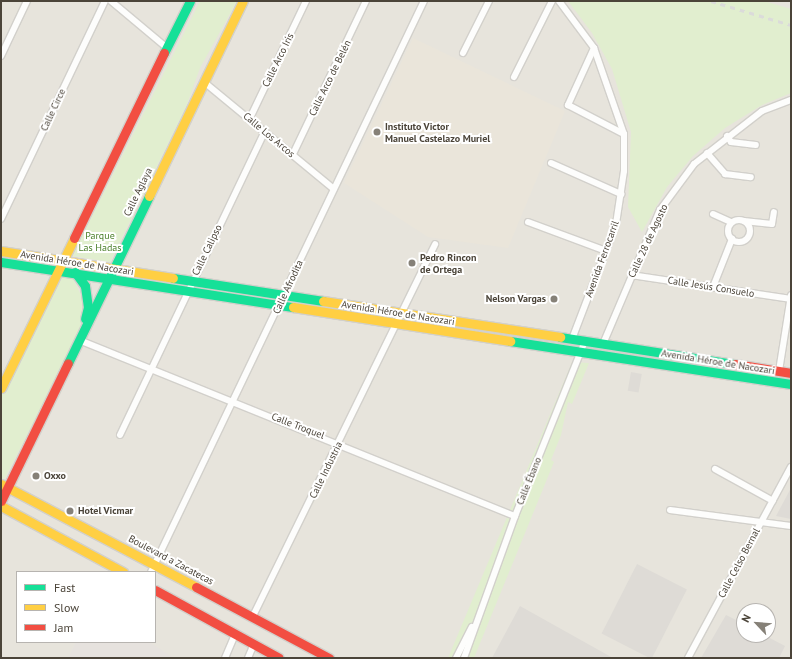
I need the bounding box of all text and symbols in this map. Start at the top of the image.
street label: Calle Arco Iris [260,31,296,89]
street label: Calle Arco de Belén [306,38,354,118]
street label: Calle Circe [38,87,68,133]
street label: Calle Los Arcos [241,110,297,160]
place label: Instituto Victor Manuel Castelazo Muriel [385,120,490,144]
marker: Instituto Victor Manuel Castelazo Muriel [372,127,382,137]
street label: Calle Aglaya [121,166,155,218]
street label: Calle 28 de Agosto [626,202,670,280]
street label: Avenida Ferrocarril [583,219,621,299]
street label: Calle Calipso [190,223,224,277]
park label: Parque Las Hadas [78,229,122,252]
street label: Avenida Héroe de Nacozari [19,248,135,278]
place label: Pedro Rincon de Ortega [420,251,476,274]
street label: Calle Afrodita [270,258,306,316]
marker: Pedro Rincon de Ortega [407,258,417,268]
street label: Calle Jesús Consuelo [667,274,755,300]
place label: Nelson Vargas [485,293,546,305]
marker: Nelson Vargas [549,294,559,304]
street label: Avenida Héroe de Nacozari [340,298,456,328]
street label: Avenida Héroe de Nacozari [660,347,776,377]
street label: Calle Troquel [270,410,326,442]
street label: Calle Industria [307,440,345,500]
street label: Calle Ébano [514,455,544,507]
place label: Oxxo [44,470,66,482]
marker: Oxxo [31,471,41,481]
place label: Hotel Vicmar [78,505,133,517]
marker: Hotel Vicmar [65,506,75,516]
street label: Calle Celso Bernal [716,526,762,600]
street label: Boulevard a Zacatecas [126,532,216,588]
legend [16,571,156,643]
text: Fast [54,580,75,595]
text: Slow [54,600,79,615]
north arrow [736,603,776,643]
text: N [738,612,754,625]
text: Jam [54,620,73,635]

